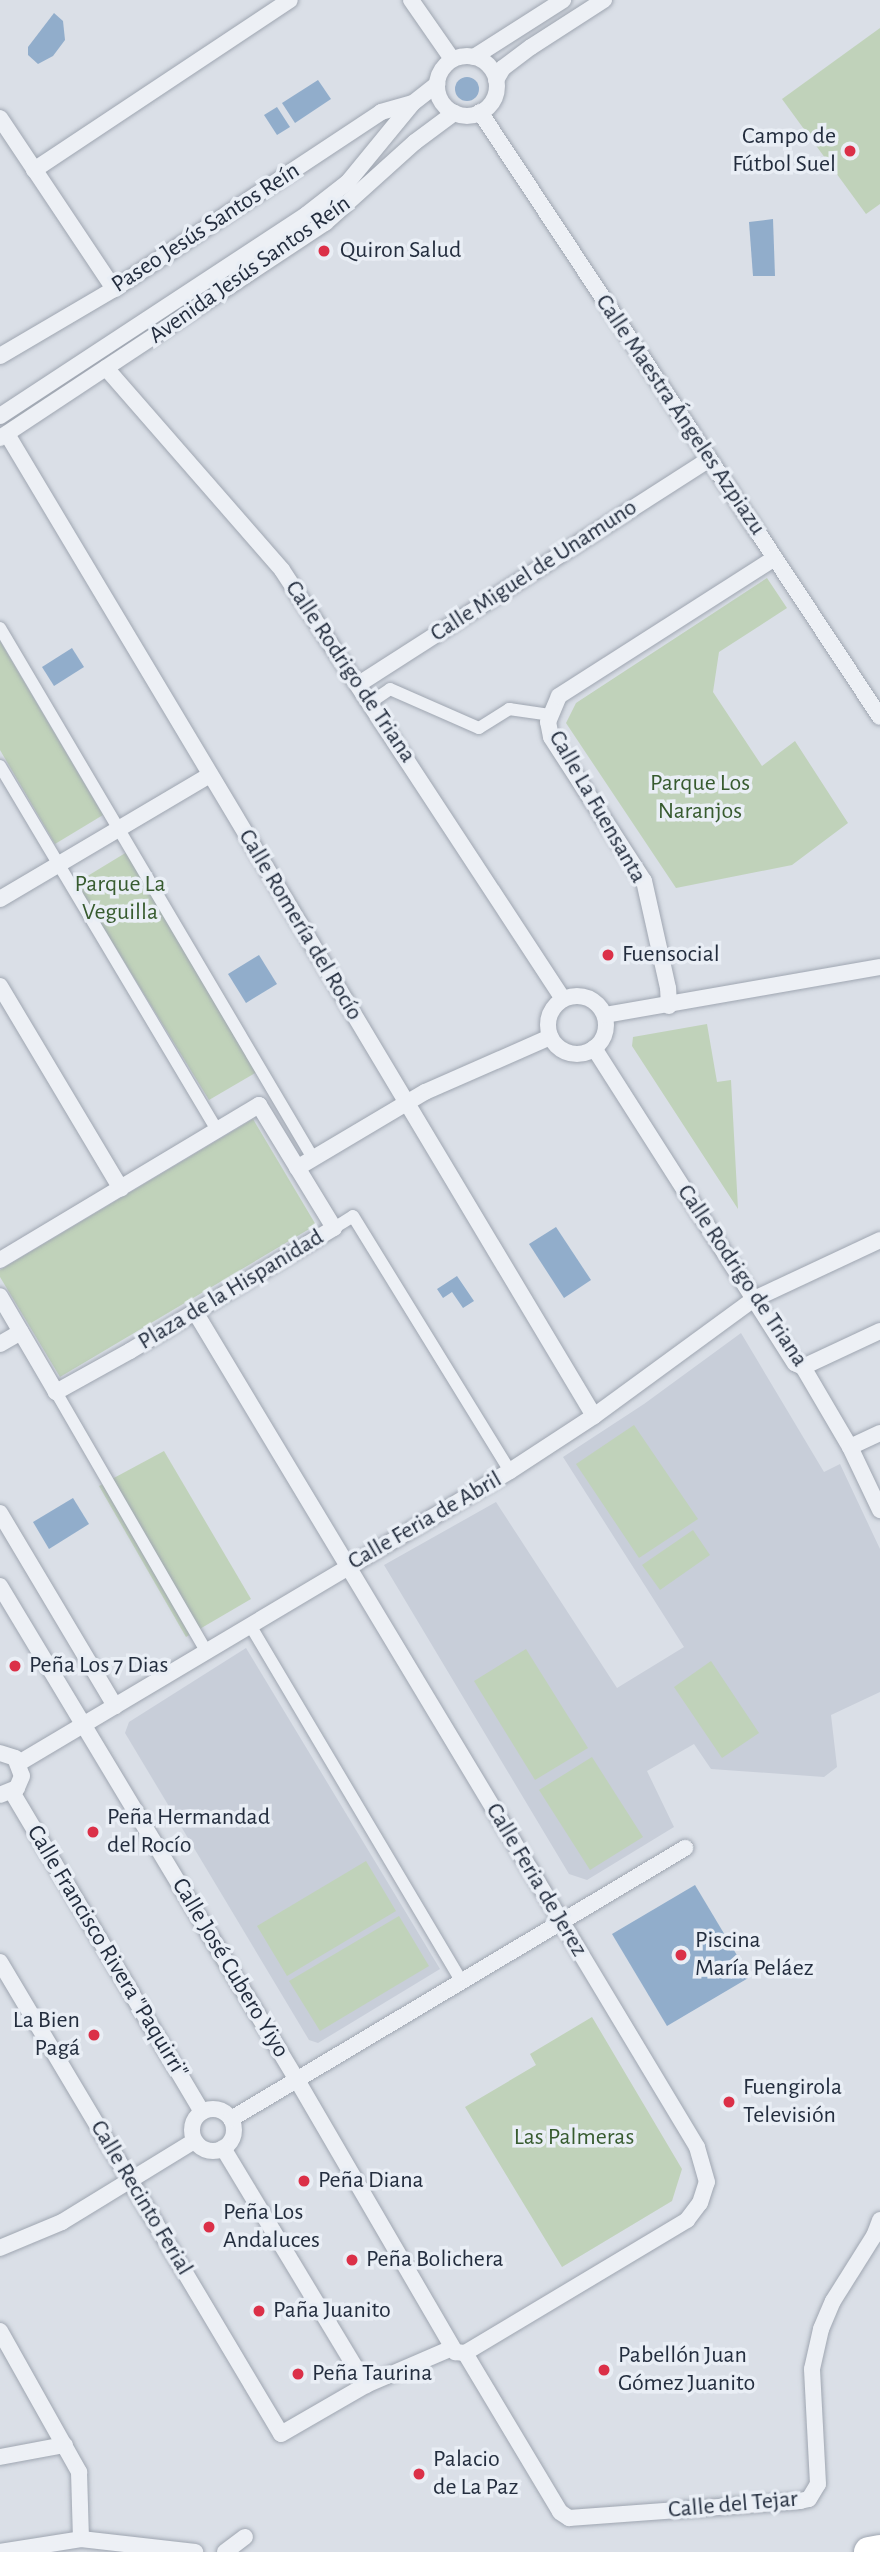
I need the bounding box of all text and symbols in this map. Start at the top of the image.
place label: Campo de Fútbol Suel [732,123,836,179]
marker: Campo de Fútbol Suel [842,143,858,159]
street label: Paseo Jesús Santos Reín [107,156,305,300]
street label: Avenida Jesús Santos Reín [144,189,356,351]
place label: Quiron Salud [340,237,462,265]
marker: Quiron Salud [314,241,334,261]
street label: Calle Maestra Ángeles Azpiazu [589,289,771,541]
street label: Calle Miguel de Unamuno [425,493,643,649]
street label: Calle Rodrigo de Triana [278,575,422,769]
street label: Calle La Fuensanta [542,726,652,888]
park label: Parque Los Naranjos [650,770,750,826]
street label: Calle Romería del Rocío [232,824,368,1026]
park label: Parque La Veguilla [75,871,165,927]
place label: Fuensocial [622,941,720,969]
marker: Fuensocial [600,947,616,963]
street label: Calle Rodrigo de Triana [670,1179,814,1373]
street label: Plaza de la Hispanidad [133,1223,329,1357]
street label: Calle Feria de Abril [343,1465,507,1577]
place label: Peña Los 7 Dias [29,1652,168,1680]
marker: Peña Los 7 Dias [7,1658,23,1674]
street label: Calle Feria de Jerez [479,1798,593,1962]
place label: Peña Hermandad del Rocío [107,1804,270,1860]
street label: Calle Francisco Rivera "Paquirri" [20,1820,194,2084]
marker: Peña Hermandad del Rocío [85,1824,101,1840]
street label: Calle José Cubero Yiyo [165,1873,295,2063]
place label: Piscina María Peláez [695,1927,814,1983]
marker: Piscina María Peláez [673,1947,689,1963]
place label: La Bien Pagá [13,2007,80,2063]
marker: La Bien Pagá [86,2027,102,2043]
place label: Fuengirola Televisión [743,2074,842,2130]
marker: Fuengirola Televisión [721,2094,737,2110]
street label: Calle Recinto Ferial [83,2115,199,2281]
park label: Las Palmeras [514,2124,634,2152]
place label: Peña Diana [318,2167,424,2195]
marker: Peña Diana [296,2173,312,2189]
place label: Peña Los Andaluces [223,2199,320,2255]
marker: Peña Los Andaluces [201,2219,217,2235]
place label: Peña Bolichera [366,2246,504,2274]
marker: Peña Bolichera [344,2252,360,2268]
place label: Paña Juanito [273,2297,391,2325]
marker: Paña Juanito [251,2303,267,2319]
place label: Pabellón Juan Gómez Juanito [618,2342,755,2398]
place label: Peña Taurina [312,2360,432,2388]
marker: Pabellón Juan Gómez Juanito [596,2362,612,2378]
marker: Peña Taurina [290,2366,306,2382]
place label: Palacio de La Paz [433,2446,518,2502]
marker: Palacio de La Paz [411,2466,427,2482]
street label: Calle del Tejar [667,2485,799,2525]

